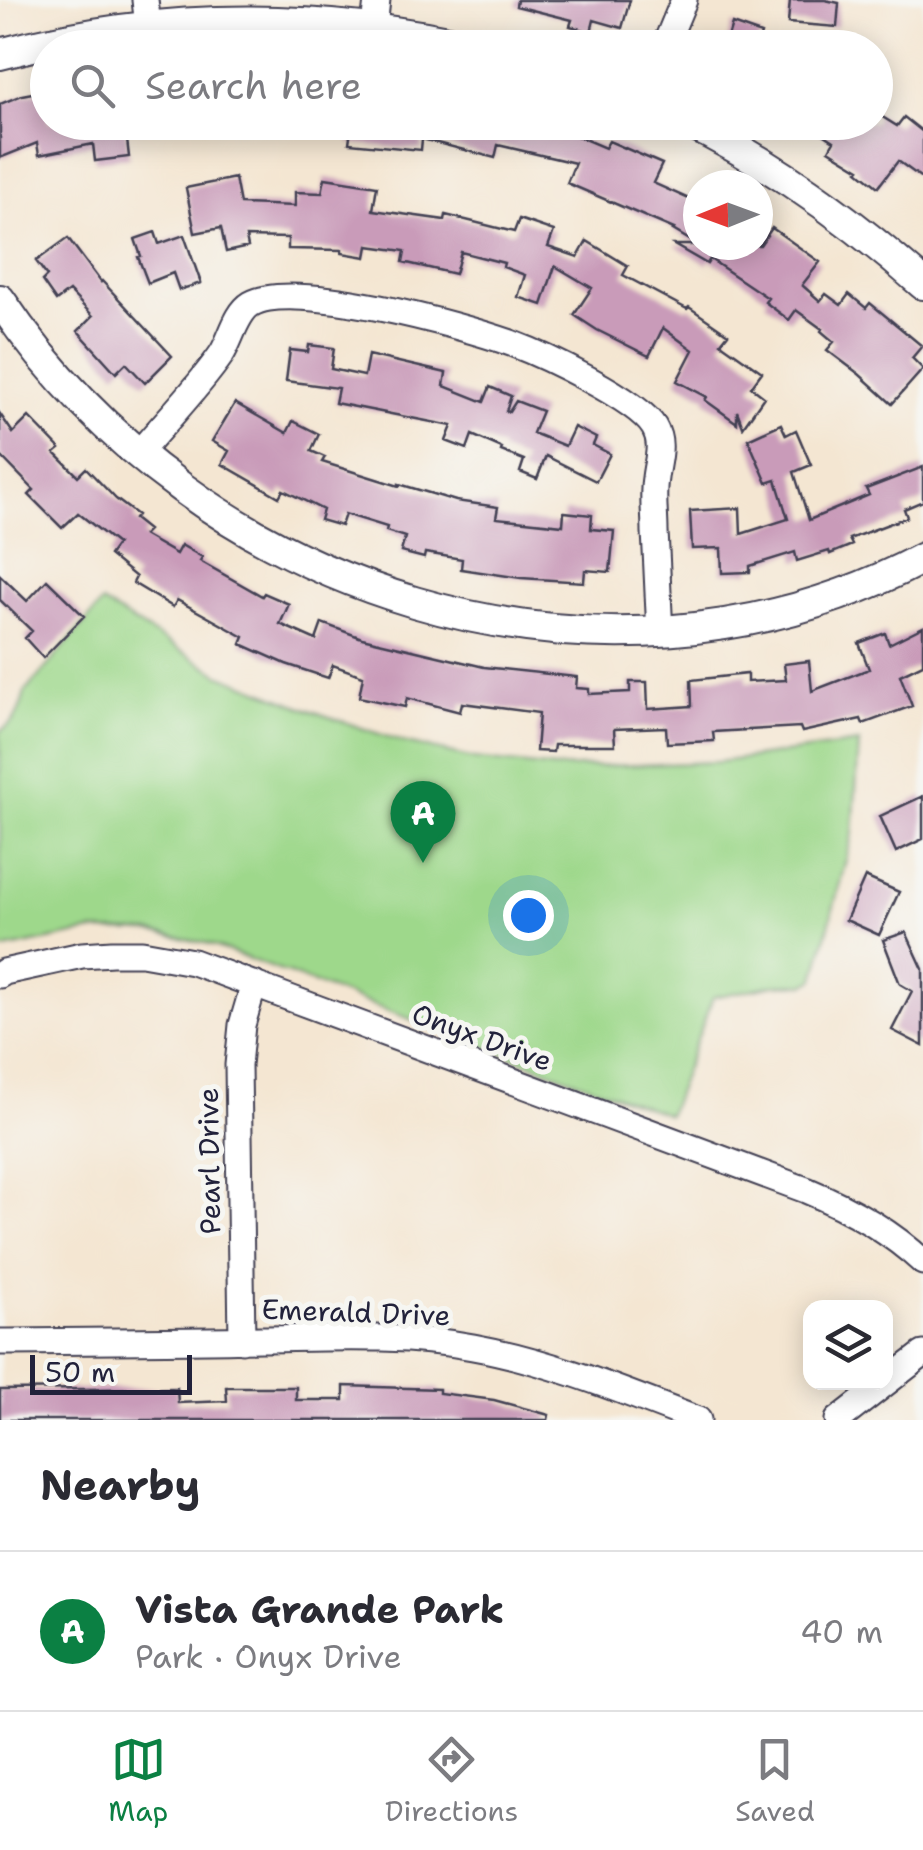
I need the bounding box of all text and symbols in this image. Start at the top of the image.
search box [30,30,893,140]
icon: search [65,58,120,113]
text: Search here [145,60,362,111]
north arrow [683,170,773,260]
pin: A [390,780,456,863]
your location [503,890,554,941]
street label: Onyx Drive [407,994,557,1080]
street label: Pearl Drive [189,1087,229,1235]
street label: Emerald Drive [261,1290,451,1334]
map controls [803,1300,893,1390]
button: layers [803,1300,893,1390]
scale bar [30,1350,192,1394]
text: 50 m [45,1353,115,1391]
text: Nearby [40,1457,200,1513]
text: Vista Grande Park [135,1584,504,1635]
text: A [60,1610,85,1653]
text: 40 m [800,1610,883,1653]
text: Park · Onyx Drive [135,1635,402,1678]
tab: Map [108,1732,168,1830]
tab: Directions [385,1732,518,1830]
tab: Saved [735,1732,815,1830]

